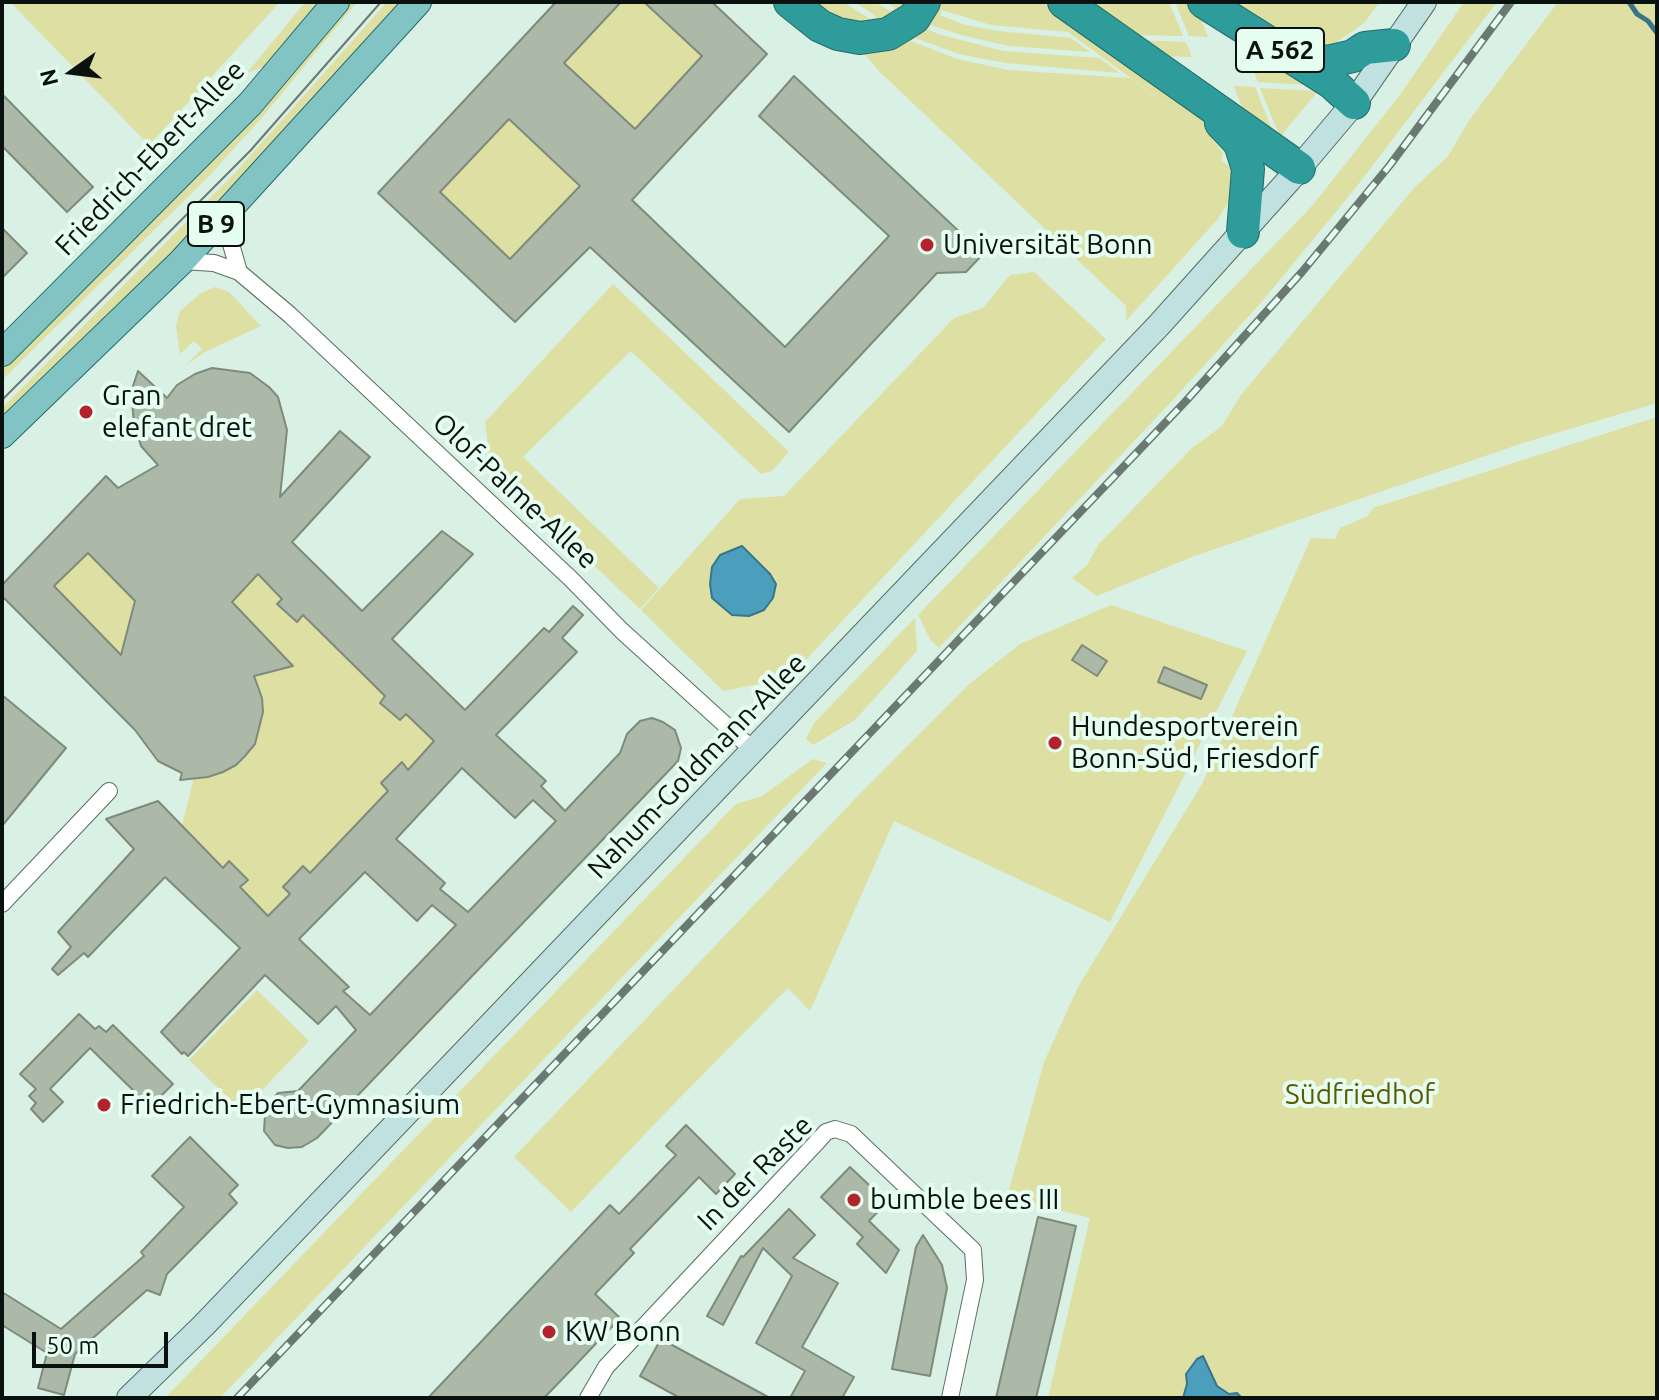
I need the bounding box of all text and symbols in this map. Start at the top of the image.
road number: A 562 [1236,28,1324,72]
north arrow [32,32,112,112]
street label: Friedrich-Ebert-Allee [48,53,252,263]
text: N [34,67,62,89]
road number: B 9 [188,202,244,246]
place label: Universität Bonn [943,228,1152,262]
marker: Universität Bonn [918,236,936,254]
place label: Gran elefant dret [102,379,252,445]
marker: Gran elefant dret [77,403,95,421]
street label: Olof-Palme-Allee [426,406,604,576]
street label: Nahum-Goldmann-Allee [581,647,813,885]
place label: Hundesportverein Bonn-Süd, Friesdorf [1071,710,1319,776]
marker: Hundesportverein Bonn-Süd, Friesdorf [1046,734,1064,752]
park label: Südfriedhof [1285,1078,1435,1112]
place label: Friedrich-Ebert-Gymnasium [120,1088,460,1122]
marker: Friedrich-Ebert-Gymnasium [95,1096,113,1114]
street label: In der Raste [691,1109,819,1237]
place label: bumble bees III [870,1183,1059,1217]
marker: bumble bees III [845,1191,863,1209]
place label: KW Bonn [565,1315,681,1349]
scale bar [36,1316,172,1366]
marker: KW Bonn [540,1323,558,1341]
text: 50 m [46,1332,99,1359]

